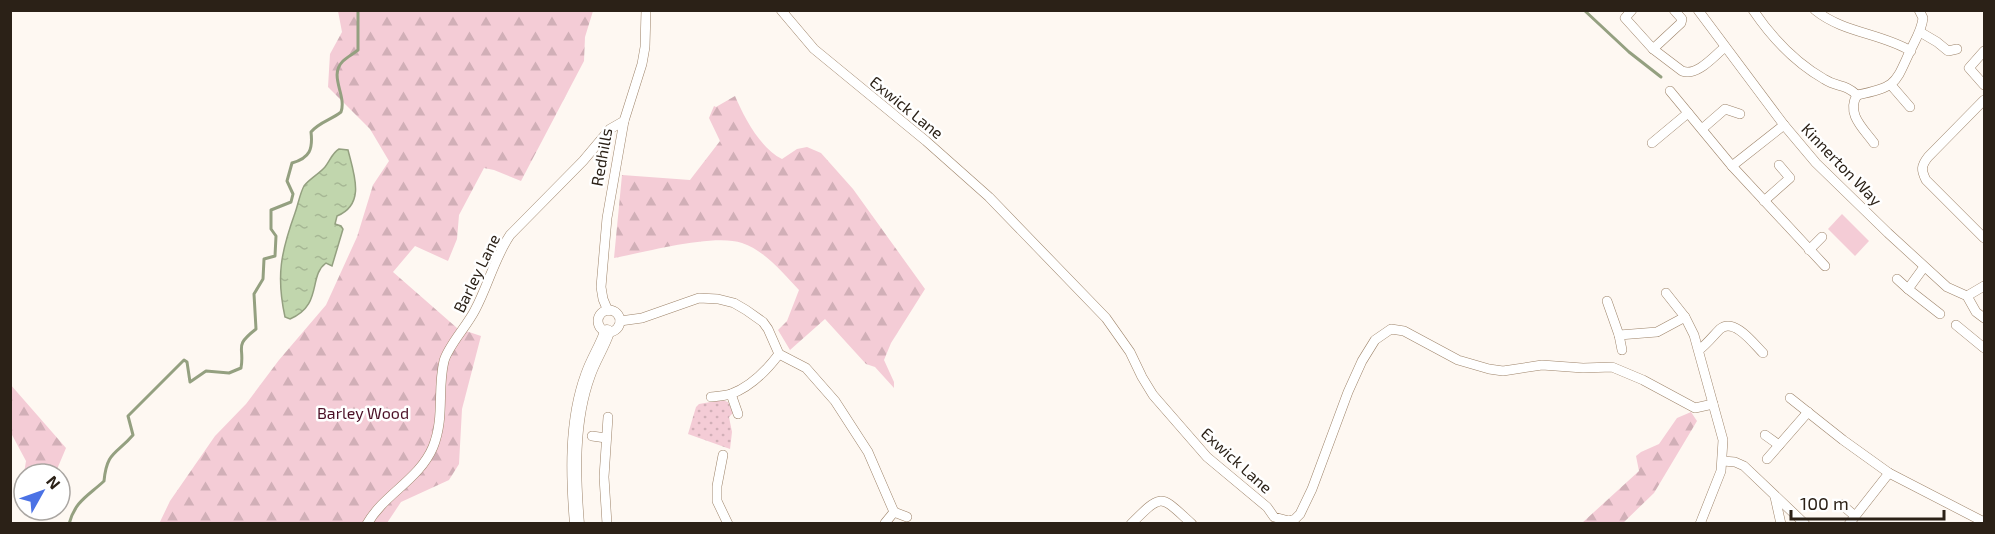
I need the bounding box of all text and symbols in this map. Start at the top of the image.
street label: Exwick Lane [866,72,948,142]
street label: Kinnerton Way [1798,119,1886,209]
street label: Redhills [587,127,615,187]
street label: Barley Lane [449,231,503,315]
park label: Barley Wood [317,403,409,422]
street label: Exwick Lane [1198,423,1276,497]
north arrow [12,462,72,522]
text: N [43,472,65,493]
scale bar [1791,483,1944,521]
text: 100 m [1800,492,1849,514]

